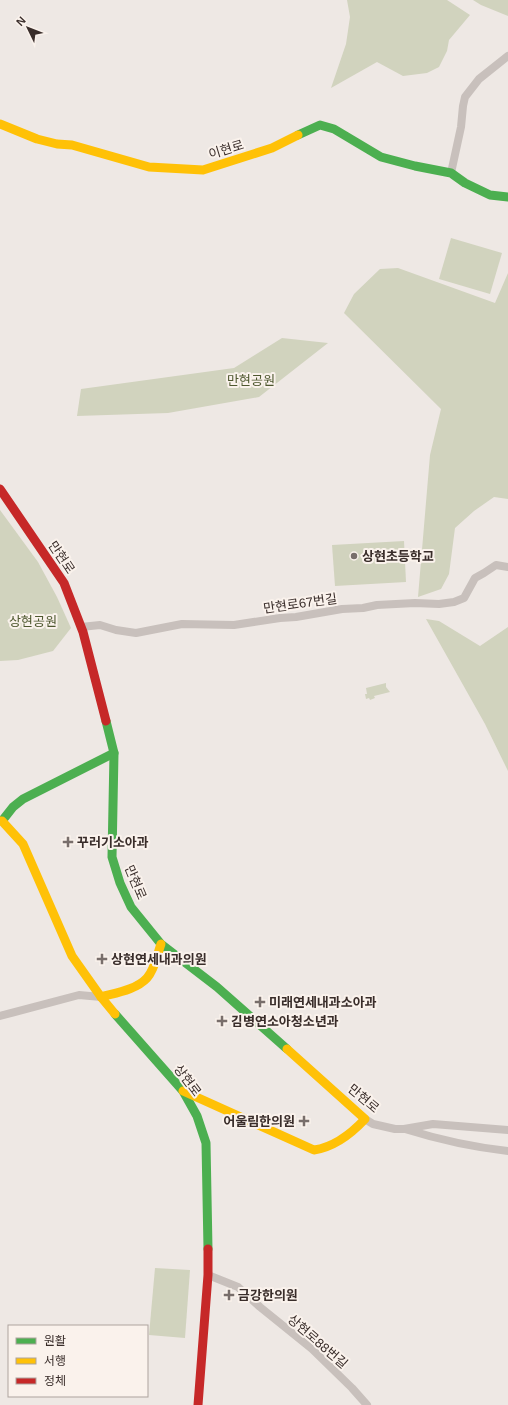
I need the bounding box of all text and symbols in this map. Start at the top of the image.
north arrow [8,8,48,48]
text: N [14,14,28,28]
street label: 이현로 [207,137,246,162]
park label: 만현공원 [227,373,275,388]
street label: 만현로 [45,538,78,576]
place label: 상현초등학교 [362,549,434,564]
marker: 상현초등학교 [349,551,359,561]
street label: 만현로67번길 [262,591,338,616]
park label: 상현공원 [9,614,57,629]
place label: 꾸러기소아과 [77,835,149,850]
marker: 꾸러기소아과 [62,836,74,848]
street label: 만현로 [122,863,149,902]
place label: 상현연세내과의원 [111,952,207,967]
marker: 상현연세내과의원 [96,953,108,965]
place label: 미래연세내과소아과 [269,995,377,1010]
marker: 미래연세내과소아과 [254,996,266,1008]
place label: 김병연소아청소년과 [231,1014,339,1029]
marker: 김병연소아청소년과 [216,1015,228,1027]
street label: 상현로 [171,1061,204,1099]
street label: 만현로 [345,1081,382,1116]
place label: 어울림한의원 [223,1114,295,1129]
marker: 어울림한의원 [298,1115,310,1127]
place label: 금강한의원 [238,1288,298,1303]
marker: 금강한의원 [223,1289,235,1301]
street label: 상현로88번길 [285,1311,351,1371]
legend [8,1325,148,1397]
text: 원활 [44,1334,66,1348]
text: 서행 [44,1354,66,1368]
text: 정체 [44,1374,66,1388]

